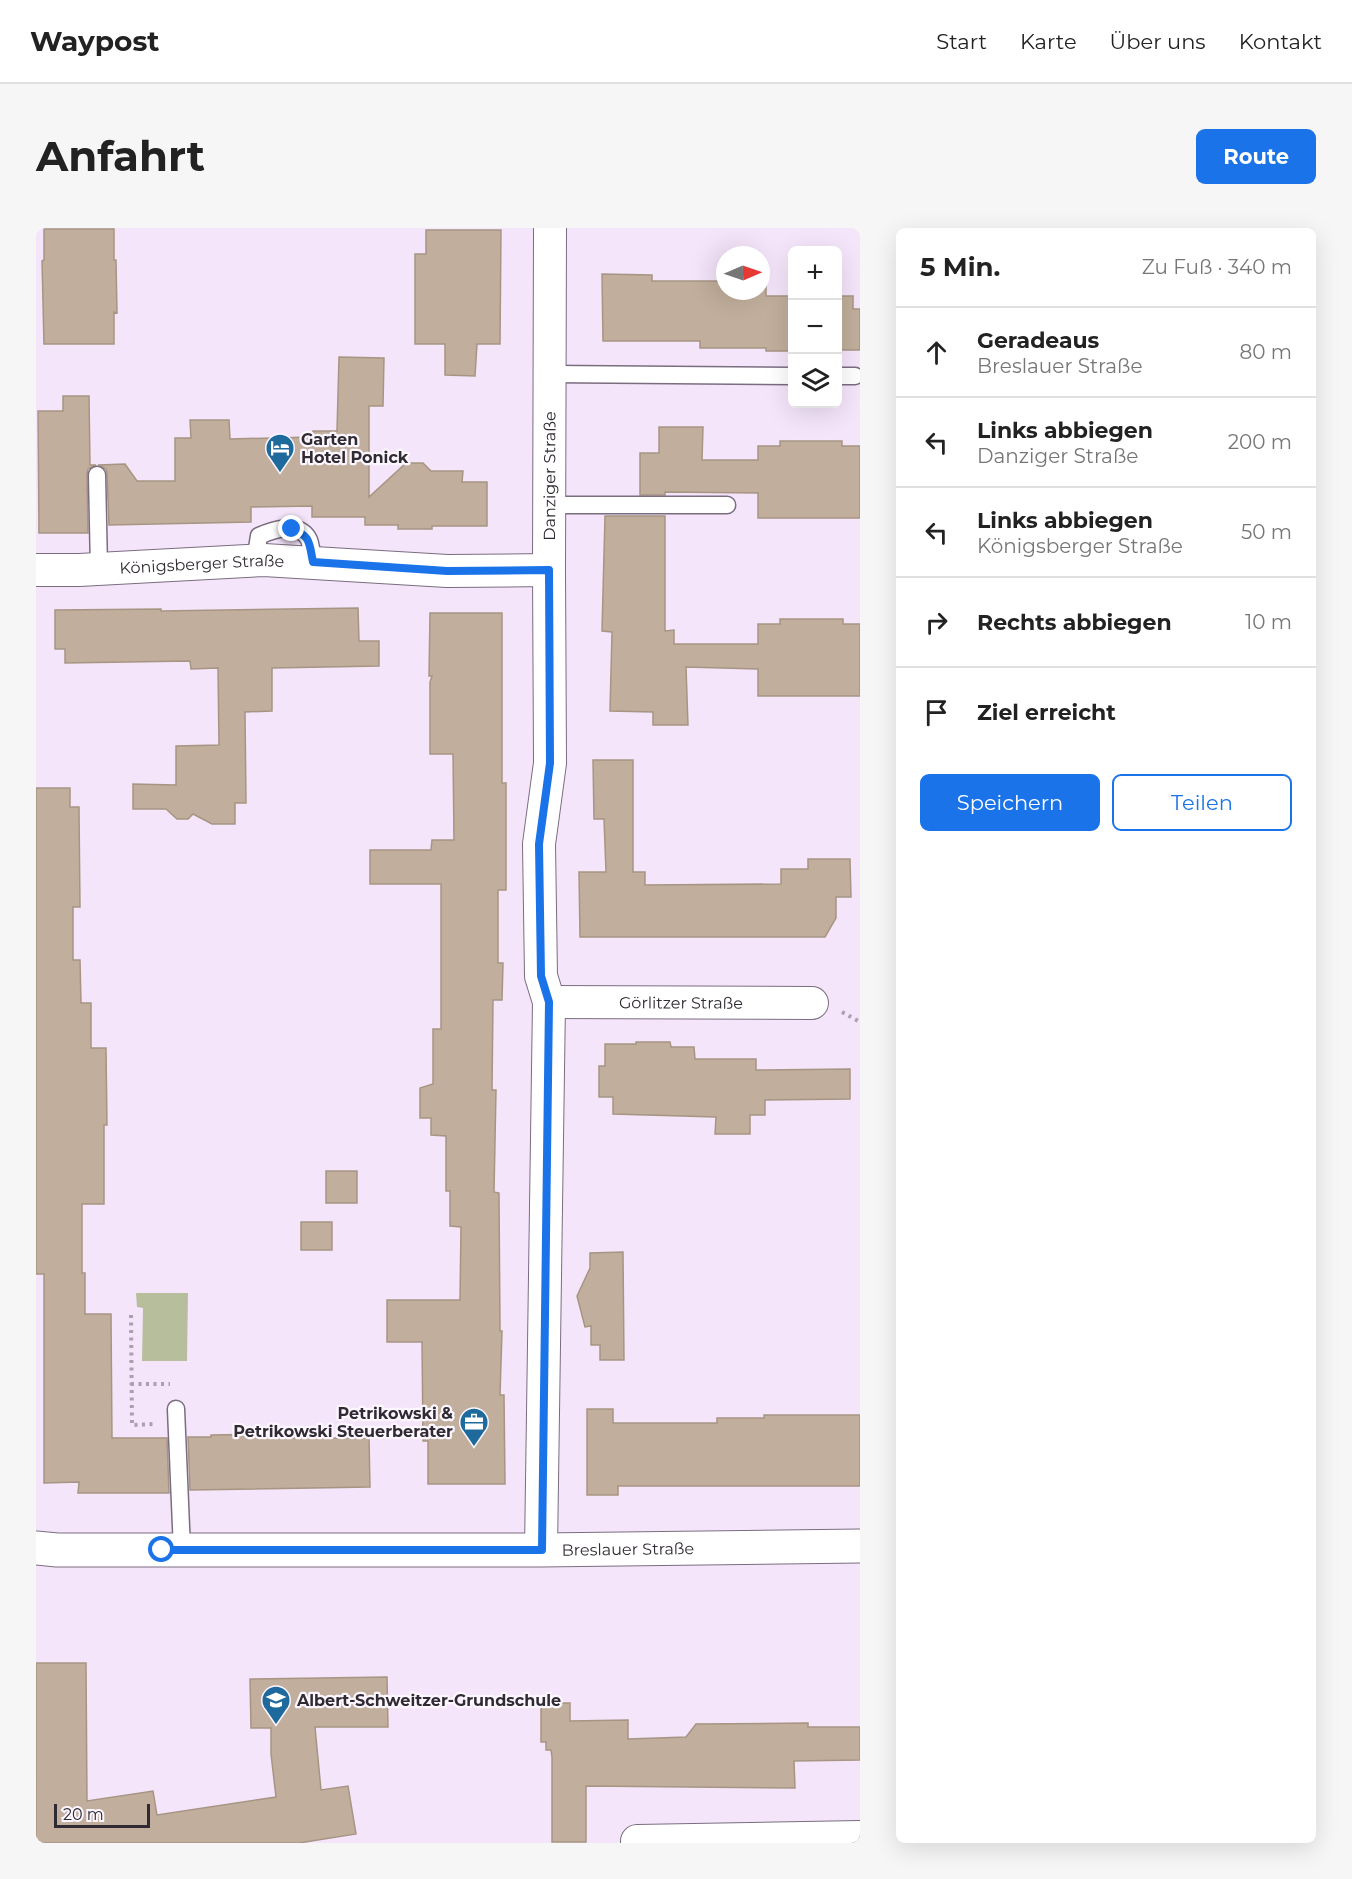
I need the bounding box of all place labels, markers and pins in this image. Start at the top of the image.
place label: Garten Hotel Ponick [301,430,409,467]
hotel icon: Garten Hotel Ponick [264,432,296,474]
place label: Petrikowski & Petrikowski Steuerberater [233,1404,453,1441]
office icon: Petrikowski & Petrikowski Steuerberater [458,1406,490,1448]
school or university icon: Albert-Schweitzer-Grundschule [260,1684,292,1726]
place label: Albert-Schweitzer-Grundschule [296,1691,561,1710]

